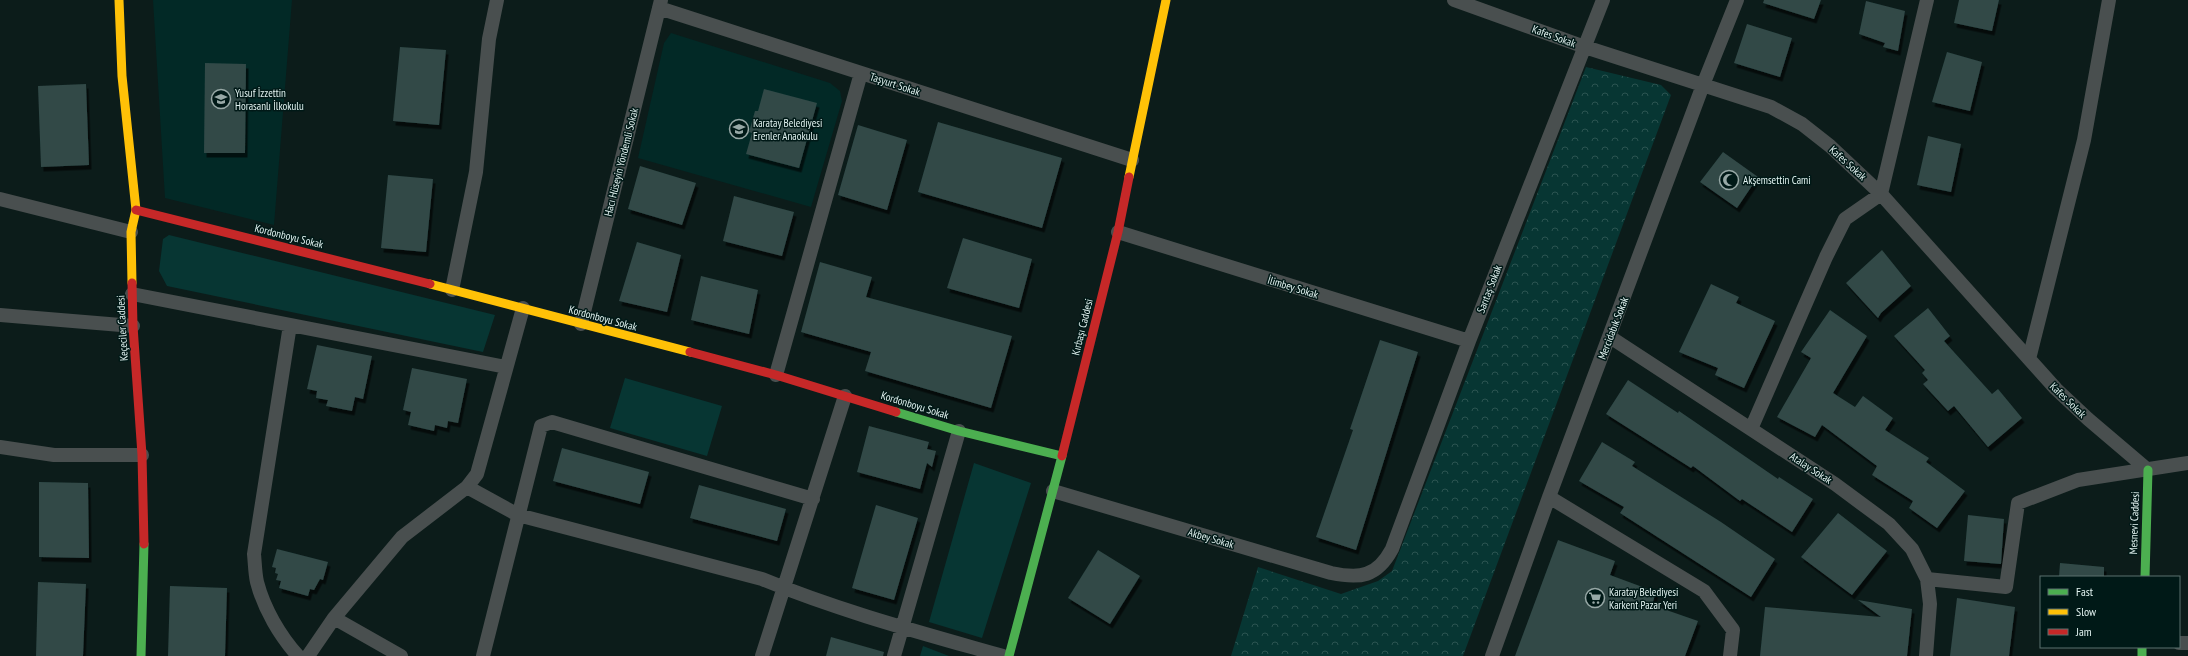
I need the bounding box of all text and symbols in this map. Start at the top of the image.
street label: Kafes Sokak [1530,22,1578,51]
street label: Taşyurt Sokak [868,69,923,99]
place label: Yusuf İzzettin Horasanlı İlkokulu [235,86,304,113]
school or university icon: Yusuf İzzettin Horasanlı İlkokulu [210,88,232,110]
street label: Hacı Hüseyin Yöndemli Sokak [601,106,641,218]
place label: Karatay Belediyesi Erenler Anaokulu [753,116,822,143]
school or university icon: Karatay Belediyesi Erenler Anaokulu [728,118,750,140]
street label: Kafes Sokak [1826,143,1870,184]
mosque icon: Akşemsettin Cami [1718,169,1740,191]
place label: Akşemsettin Cami [1743,173,1811,187]
street label: Kordonboyu Sokak [253,221,325,251]
street label: Sarıtaş Sokak [1473,262,1505,315]
street label: İlimbey Sokak [1266,273,1321,302]
street label: Mercidabık Sokak [1595,294,1632,361]
street label: Keçeciler Caddesi [113,295,131,361]
street label: Kırbaşı Caddesi [1068,297,1096,357]
street label: Kordonboyu Sokak [567,302,639,334]
street label: Kafes Sokak [2047,379,2090,421]
street label: Kordonboyu Sokak [879,388,951,422]
street label: Atalay Sokak [1787,449,1836,487]
street label: Mesnevi Caddesi [2126,491,2142,555]
street label: Akbey Sokak [1186,525,1236,551]
legend [2040,576,2180,648]
text: Fast [2076,584,2094,599]
place label: Karatay Belediyesi Karkent Pazar Yeri [1609,585,1678,612]
supermarket icon: Karatay Belediyesi Karkent Pazar Yeri [1584,587,1606,609]
text: Slow [2076,604,2097,619]
text: Jam [2075,624,2092,639]

